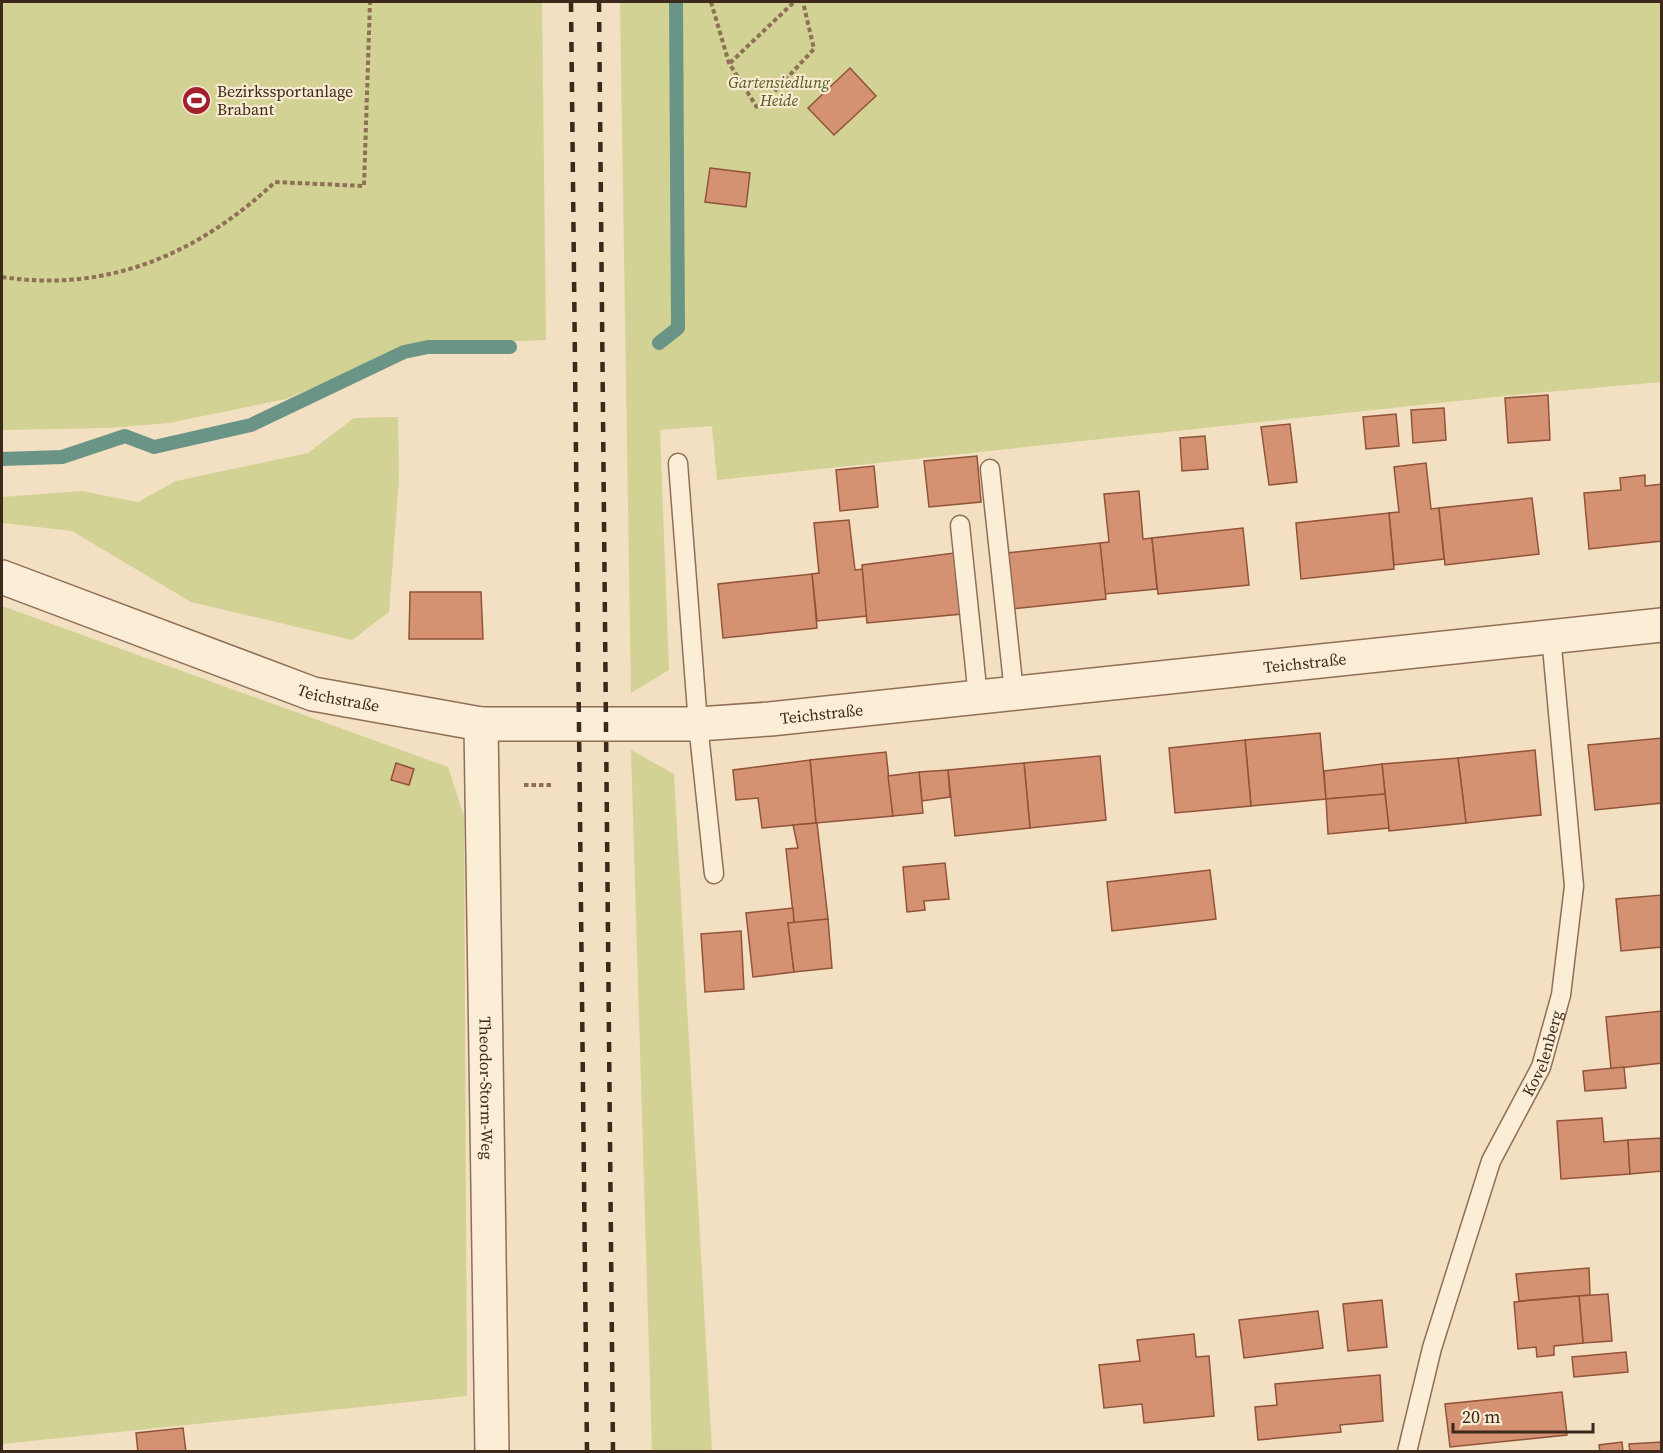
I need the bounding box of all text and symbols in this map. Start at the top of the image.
park label: Gartensiedlung Heide [728,71,831,111]
place label: Bezirkssportanlage Brabant [217,80,353,120]
sports icon: Bezirkssportanlage Brabant [180,84,212,116]
street label: Teichstraße [1262,647,1348,678]
street label: Teichstraße [294,678,381,717]
street label: Teichstraße [779,698,864,729]
street label: Kovelenberg [1517,1008,1567,1100]
street label: Theodor-Storm-Weg [474,1016,499,1160]
scale bar [1453,1396,1592,1434]
text: 20 m [1462,1404,1500,1429]

